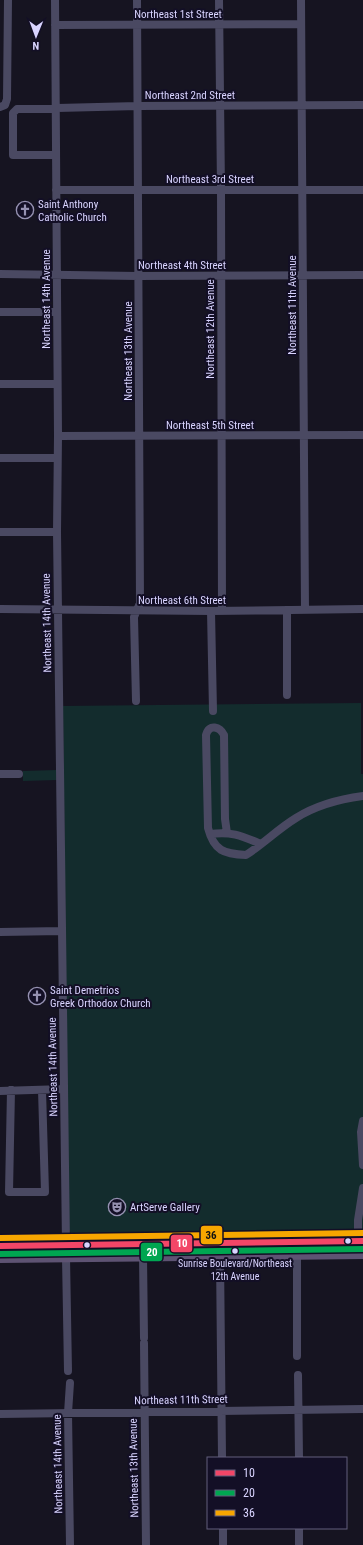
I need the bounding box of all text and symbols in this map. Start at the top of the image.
street label: Northeast 1st Street [134,8,222,21]
north arrow [16,16,56,56]
text: N [32,39,39,52]
street label: Northeast 2nd Street [145,89,235,102]
street label: Northeast 3rd Street [166,173,254,186]
place label: Saint Anthony Catholic Church [38,198,107,224]
church icon: Saint Anthony Catholic Church [15,200,35,220]
street label: Northeast 14th Avenue [40,249,53,349]
street label: Northeast 11th Avenue [286,255,299,355]
street label: Northeast 4th Street [138,259,226,272]
street label: Northeast 12th Avenue [204,279,217,379]
street label: Northeast 13th Avenue [122,301,135,401]
street label: Northeast 5th Street [166,419,254,432]
street label: Northeast 14th Avenue [40,573,54,673]
street label: Northeast 6th Street [138,594,226,607]
place label: Saint Demetrios Greek Orthodox Church [50,984,151,1010]
church icon: Saint Demetrios Greek Orthodox Church [27,986,47,1006]
street label: Northeast 14th Avenue [46,1017,60,1117]
theatre icon: ArtServe Gallery [107,1197,127,1217]
place label: ArtServe Gallery [130,1201,200,1214]
line badge: 36 [200,1225,223,1245]
text: 36 [205,1229,217,1242]
line badge: 10 [170,1234,193,1253]
unlabelled marker [343,1236,353,1246]
text: 10 [176,1237,188,1250]
unlabelled marker [82,1240,92,1250]
line badge: 20 [140,1242,163,1262]
text: 20 [146,1246,158,1259]
marker: Sunrise Boulevard/Northeast 12th Avenue [230,1246,240,1256]
place label: Sunrise Boulevard/Northeast 12th Avenue [178,1258,292,1282]
street label: Northeast 11th Street [134,1393,228,1407]
street label: Northeast 14th Avenue [51,1414,65,1514]
street label: Northeast 13th Avenue [127,1418,141,1518]
legend [207,1457,347,1529]
text: 10 [243,1466,255,1480]
text: 20 [243,1486,255,1500]
text: 36 [243,1506,255,1520]

